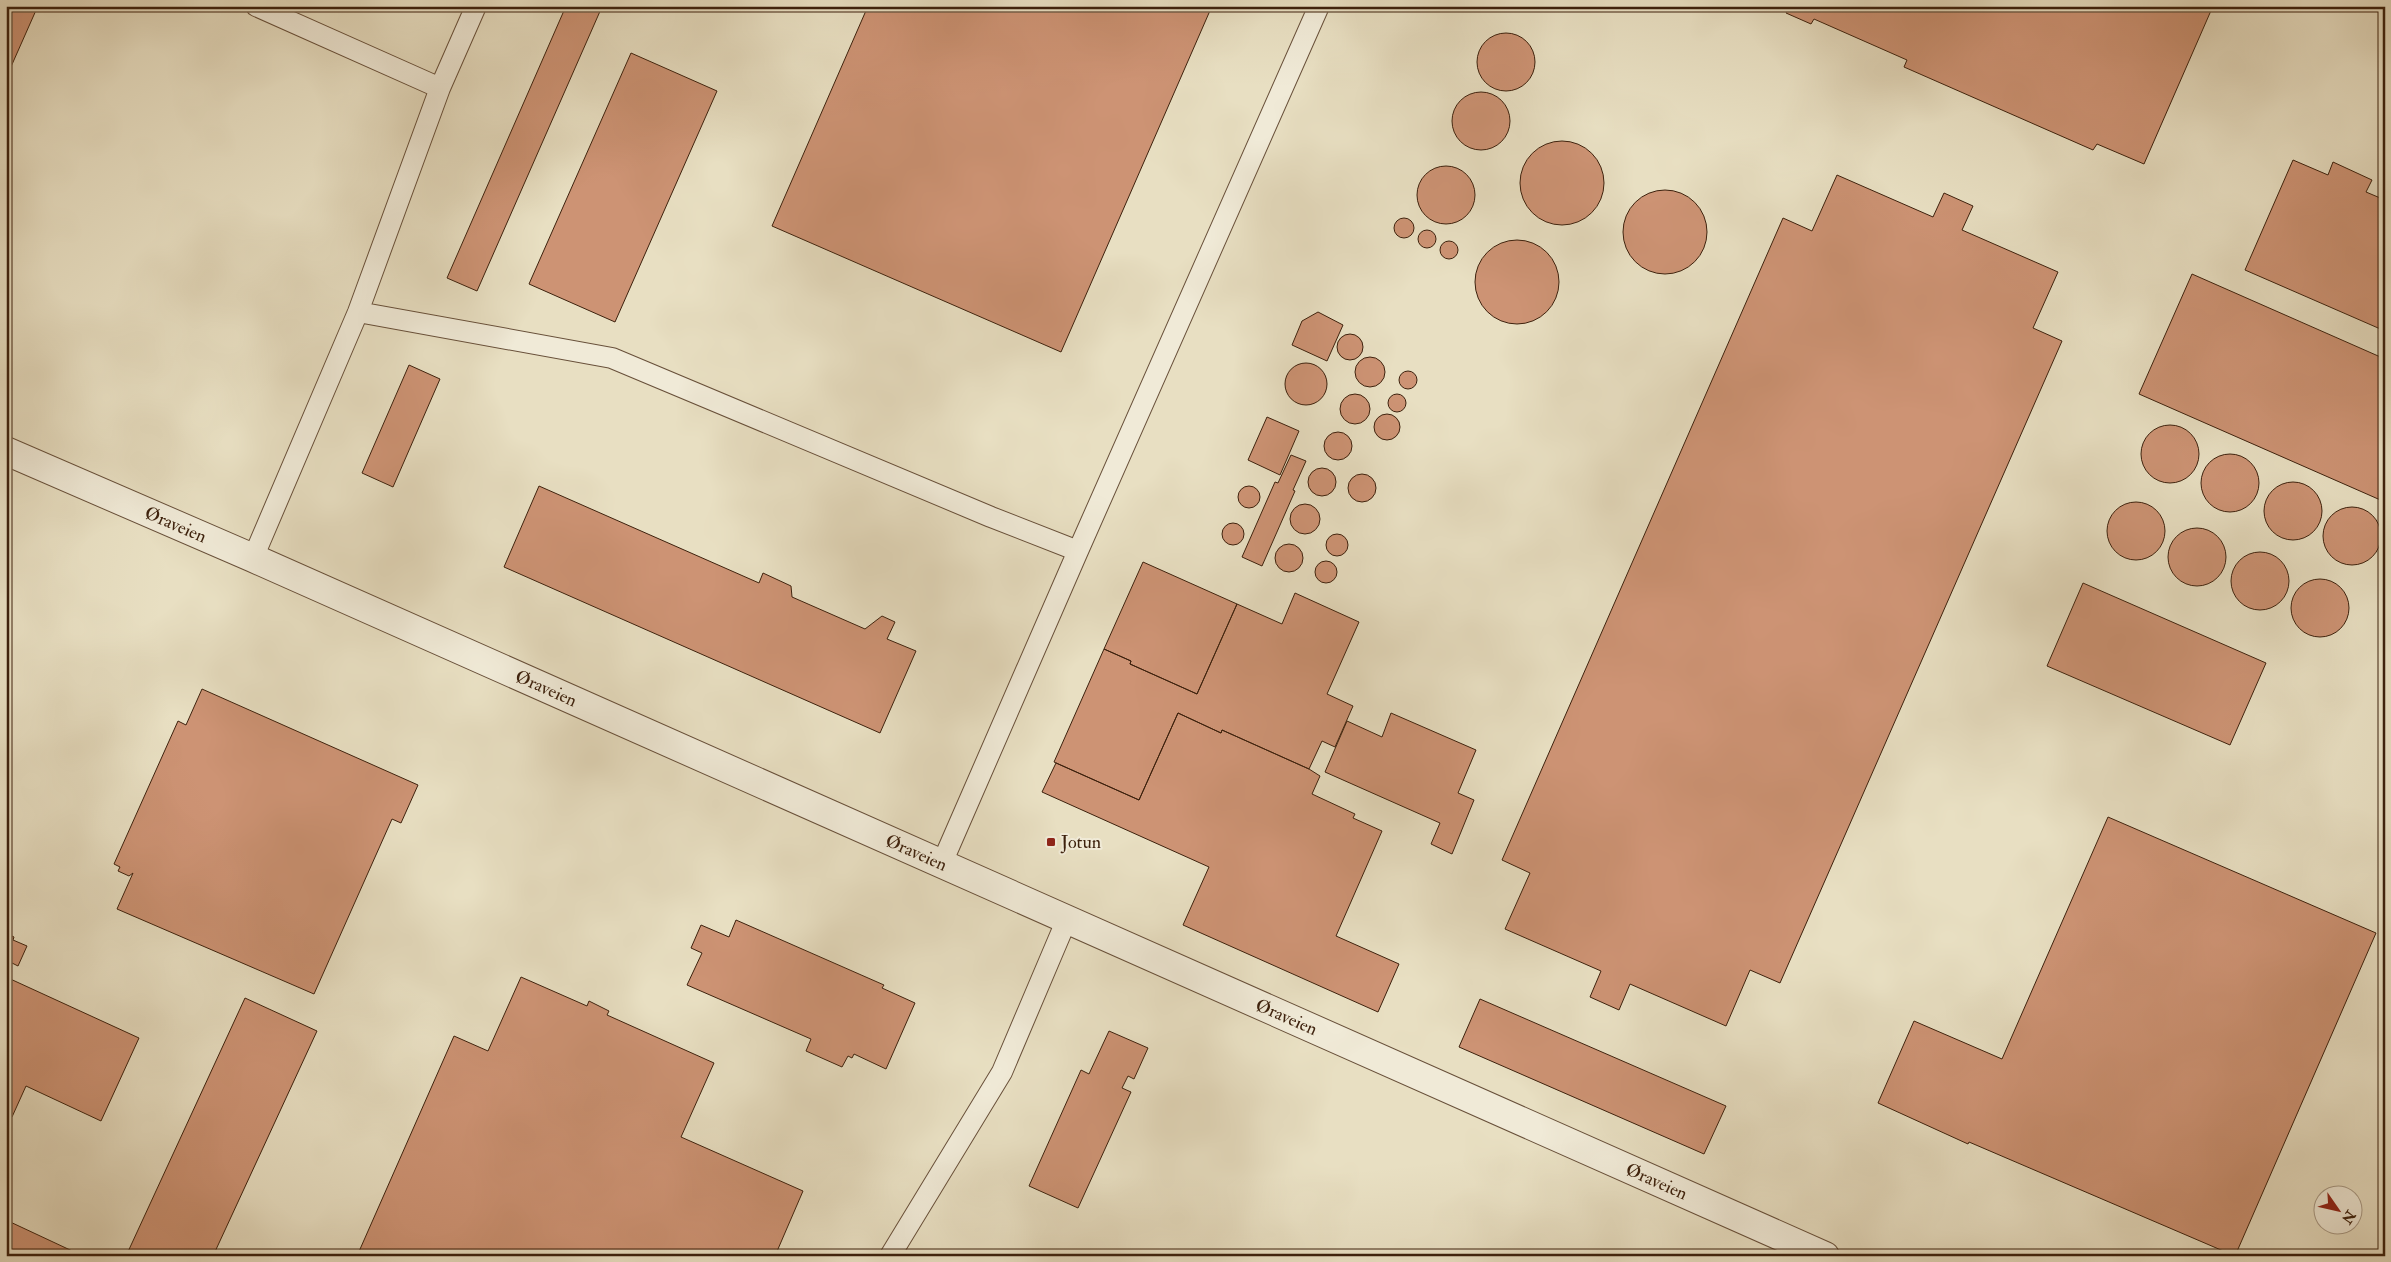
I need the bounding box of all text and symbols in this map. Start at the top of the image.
street label: Øraveien [141,501,210,548]
street label: Øraveien [512,664,581,712]
street label: Øraveien [882,829,951,876]
place label: Jotun [1060,831,1101,854]
marker: Jotun [1045,836,1057,848]
street label: Øraveien [1252,993,1321,1041]
street label: Øraveien [1622,1158,1691,1205]
north arrow [2314,1184,2364,1234]
text: N [2338,1206,2359,1227]

